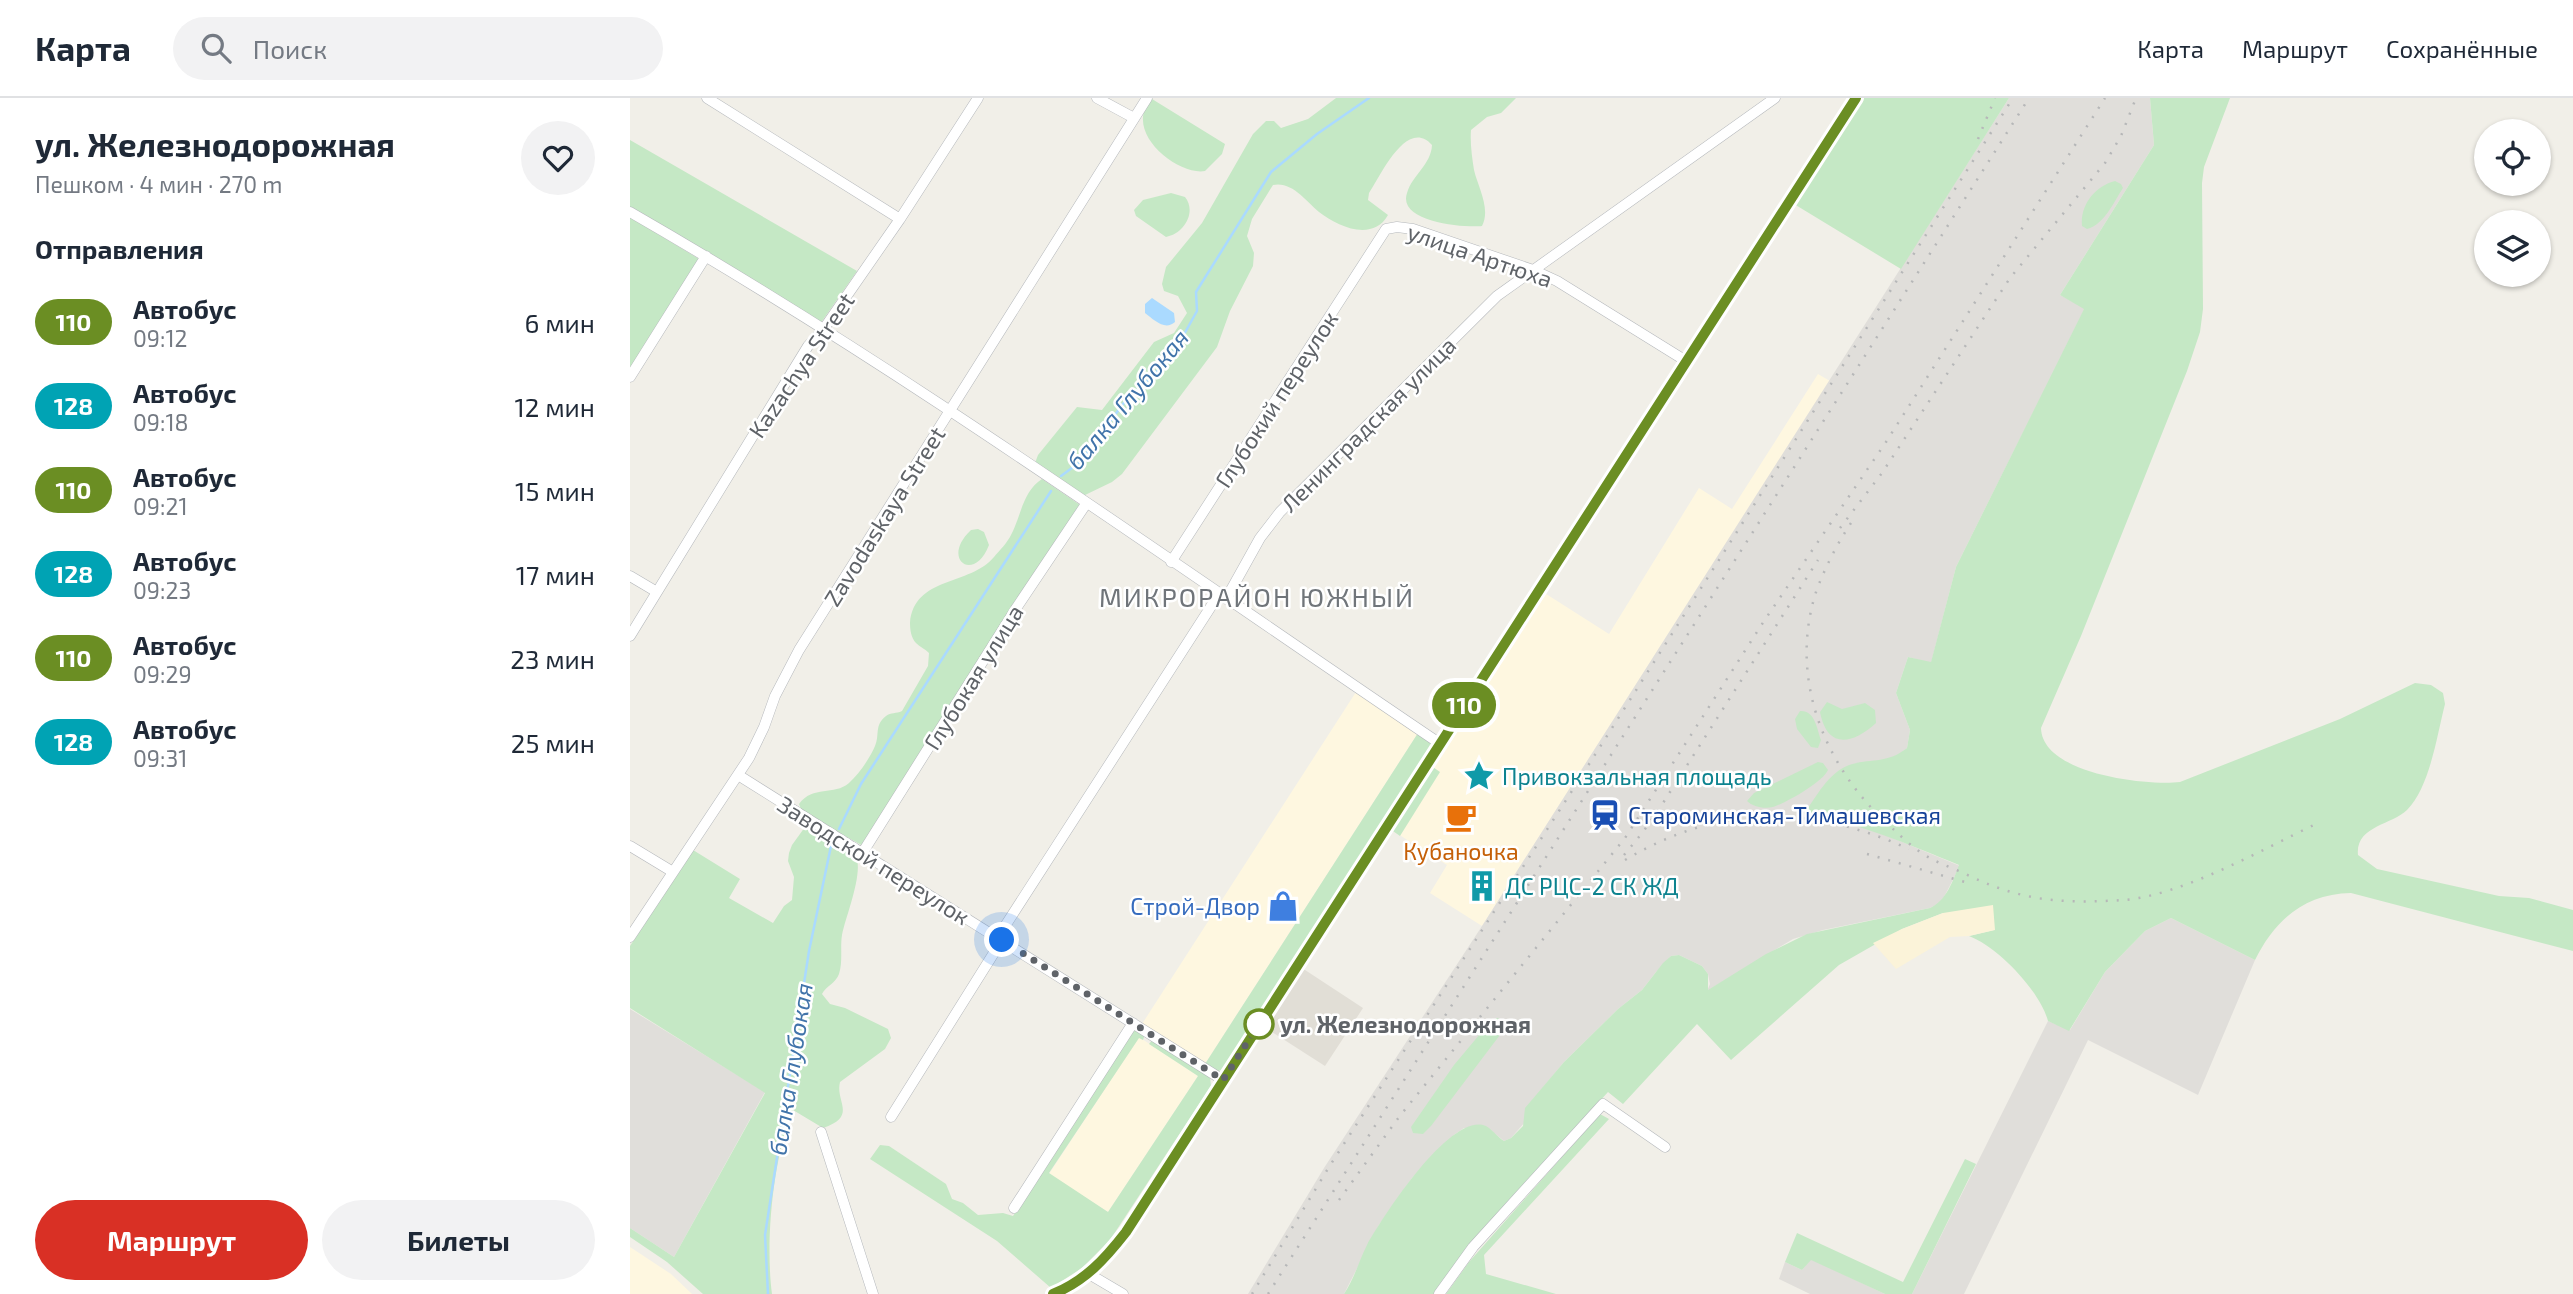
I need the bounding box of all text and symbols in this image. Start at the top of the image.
search box [173,17,663,80]
text: Карта [35,28,131,68]
icon: search [197,29,235,67]
text: Поиск [253,33,327,64]
text: Карта [2137,34,2204,63]
text: Маршрут [2242,34,2348,63]
text: Сохранённые [2386,34,2538,63]
map controls [2474,119,2551,287]
button: locate [2474,119,2551,196]
button: heart [521,121,595,195]
text: ул. Железнодорожная [35,124,395,164]
text: Пешком · 4 мин · 270 m [35,170,283,198]
button: layers [2474,210,2551,287]
street label: улица Артюха [1403,217,1556,294]
text: Отправления [35,233,204,264]
street label: Kazachya Street [742,287,860,443]
text: Автобус [133,293,236,324]
street label: Глубокий переулок [1209,306,1344,493]
text: 110 [56,307,91,336]
text: 6 мин [524,307,595,338]
water label: балка Глубокая [1060,323,1194,475]
text: 09:12 [133,324,188,352]
street label: Ленинградская улица [1275,331,1462,518]
text: Автобус [133,377,236,408]
text: 128 [54,391,93,420]
text: 12 мин [514,391,595,422]
text: 09:18 [133,408,189,436]
street label: Zavodaskaya Street [817,421,951,611]
text: Автобус [133,461,236,492]
text: 110 [56,475,91,504]
text: 15 мин [515,475,595,506]
text: 09:21 [133,492,188,520]
text: Автобус [133,545,236,576]
text: 128 [54,559,93,588]
text: 17 мин [516,559,595,590]
text: 09:23 [133,576,191,604]
district label: МИКРОРАЙОН ЮЖНЫЙ [1099,581,1415,612]
street label: Глубокая улица [917,599,1030,755]
text: Автобус [133,629,236,660]
text: 110 [56,643,91,672]
text: 23 мин [510,643,595,674]
text: 09:29 [133,660,192,688]
line badge: 110 [1424,682,1504,728]
text: 110 [1446,690,1482,719]
text: Автобус [133,713,236,744]
text: 128 [54,727,93,756]
text: 25 мин [511,727,595,758]
text: 09:31 [133,744,187,772]
place icon: Привокзальная площадь [1462,759,1496,793]
place label: Привокзальная площадь [1502,762,1772,790]
street label: Заводской переулок [772,790,975,931]
station icon: Староминская-Тимашевская [1588,798,1622,832]
cafe icon: Кубаночка [1444,800,1478,834]
place label: Староминская-Тимашевская [1628,801,1941,829]
place label: Кубаночка [1403,837,1519,866]
building icon: ДС РЦС-2 СК ЖД [1465,869,1499,903]
place label: ДС РЦС-2 СК ЖД [1505,872,1679,900]
shop icon: Строй-Двор [1266,889,1300,923]
place label: Строй-Двор [1130,892,1260,920]
your location [984,922,1019,957]
water label: балка Глубокая [762,981,818,1157]
marker: ул. Железнодорожная [1244,1009,1274,1039]
place label: ул. Железнодорожная [1280,1010,1531,1038]
button: Маршрут [35,1200,308,1280]
button: Билеты [322,1200,595,1280]

